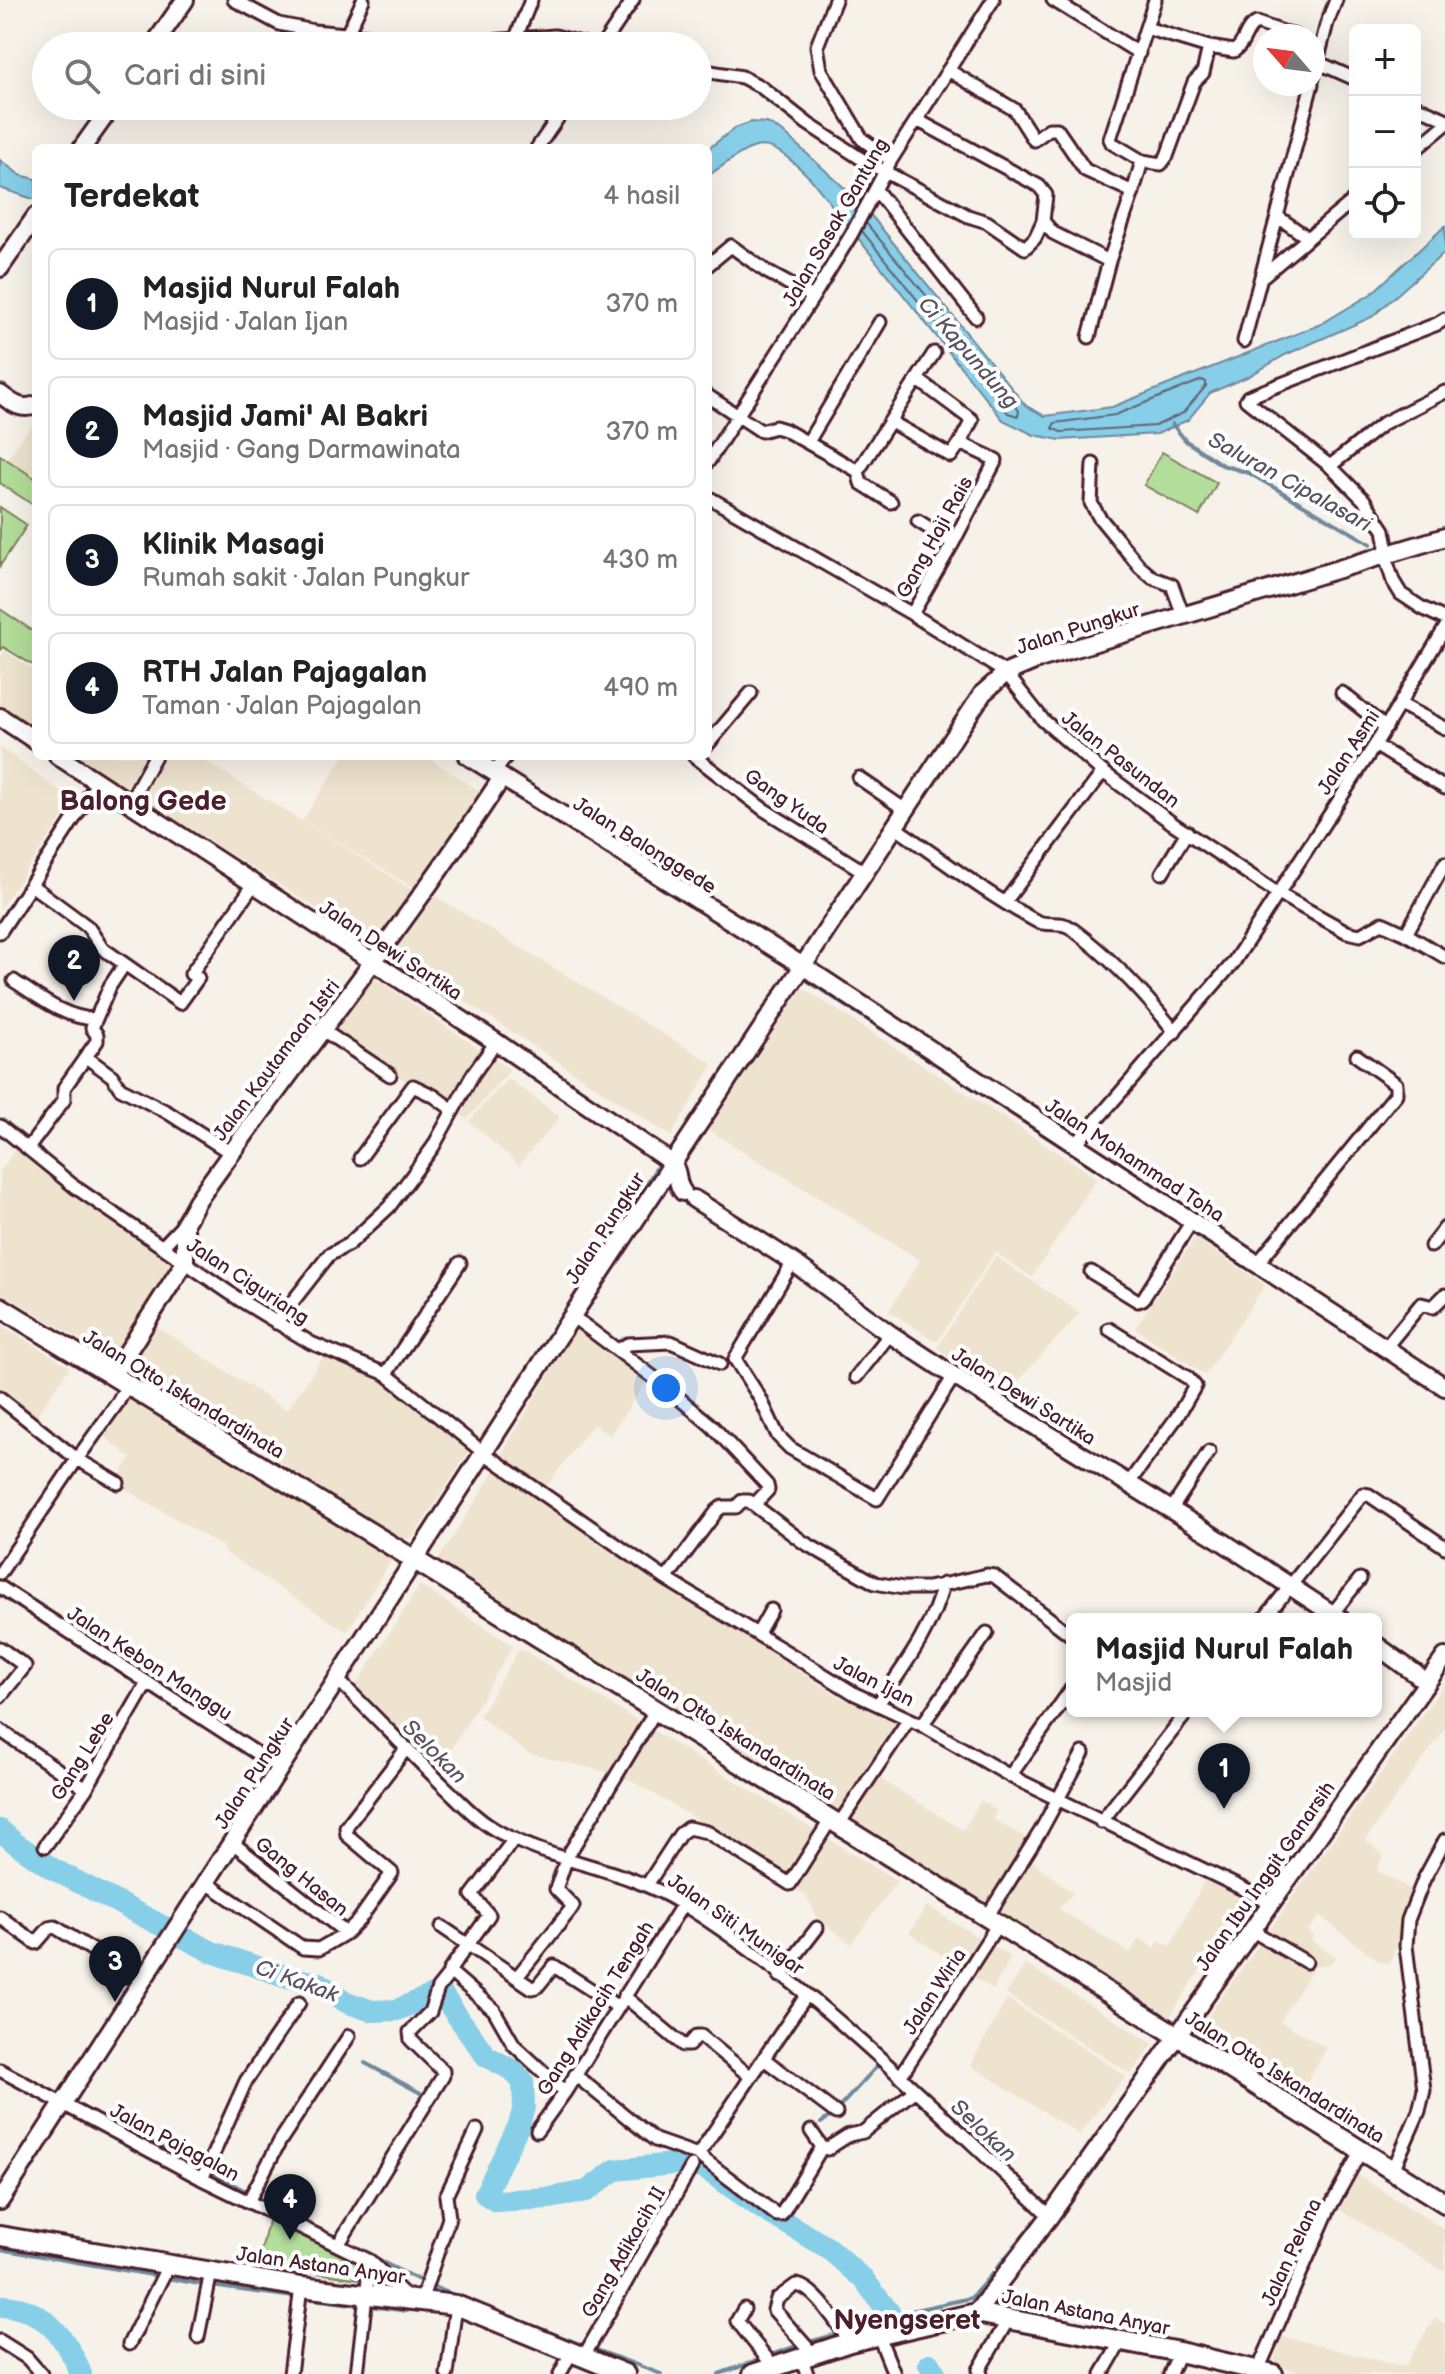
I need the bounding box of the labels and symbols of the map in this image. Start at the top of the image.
north arrow [1253,24,1325,96]
street label: Jalan Sasak Gantung [778,134,894,311]
water label: Ci Kapundung [912,291,1024,415]
water label: Saluran Cipalasari [1203,426,1376,539]
street label: Gang Haji Rais [892,472,978,603]
street label: Jalan Pungkur [1014,597,1144,660]
street label: Jalan Pasundan [1057,706,1184,813]
street label: Jalan Asmi [1313,706,1385,799]
street label: Gang Yuda [739,764,833,840]
district label: Balong Gede [60,785,227,818]
street label: Jalan Balonggede [569,792,720,900]
street label: Jalan Dewi Sartika [315,896,466,1006]
pin: 2 [48,935,100,1001]
street label: Jalan Kautamaan Istri [208,975,345,1146]
street label: Jalan Mohammad Toha [1040,1094,1229,1228]
street label: Jalan Pungkur [561,1168,651,1289]
street label: Jalan Ciguriang [182,1233,313,1330]
street label: Jalan Otto Iskandardinata [78,1325,289,1465]
street label: Jalan Dewi Sartika [947,1343,1100,1451]
your location [646,1368,686,1408]
street label: Jalan Kebon Manggu [63,1602,236,1726]
street label: Jalan Ijan [829,1651,918,1712]
street label: Jalan Otto Iskandardinata [631,1664,840,1806]
street label: Gang Lebe [46,1707,120,1805]
street label: Jalan Pungkur [210,1713,300,1834]
water label: Selokan [396,1714,472,1790]
pin: 1 [1198,1743,1250,1809]
street label: Jalan Ibu Inggit Ganarsih [1191,1777,1340,1976]
street label: Gang Hasan [250,1832,353,1922]
street label: Jalan Siti Munigar [663,1869,809,1981]
street label: Gang Adikacih Tengah [532,1917,659,2100]
pin: 3 [89,1936,141,2002]
street label: Jalan Wiria [898,1944,972,2039]
water label: Ci Kakak [251,1954,343,2009]
street label: Jalan Otto Iskandardinata [1180,2007,1389,2149]
water label: Selokan [944,2094,1022,2168]
street label: Jalan Pajagalan [106,2099,243,2187]
pin: 4 [264,2174,316,2240]
street label: Gang Adikacih II [577,2183,671,2322]
street label: Jalan Pelana [1257,2195,1327,2310]
street label: Jalan Astana Anyar [235,2242,408,2290]
street label: Jalan Astana Anyar [1000,2285,1173,2341]
district label: Nyengseret [834,2304,980,2337]

